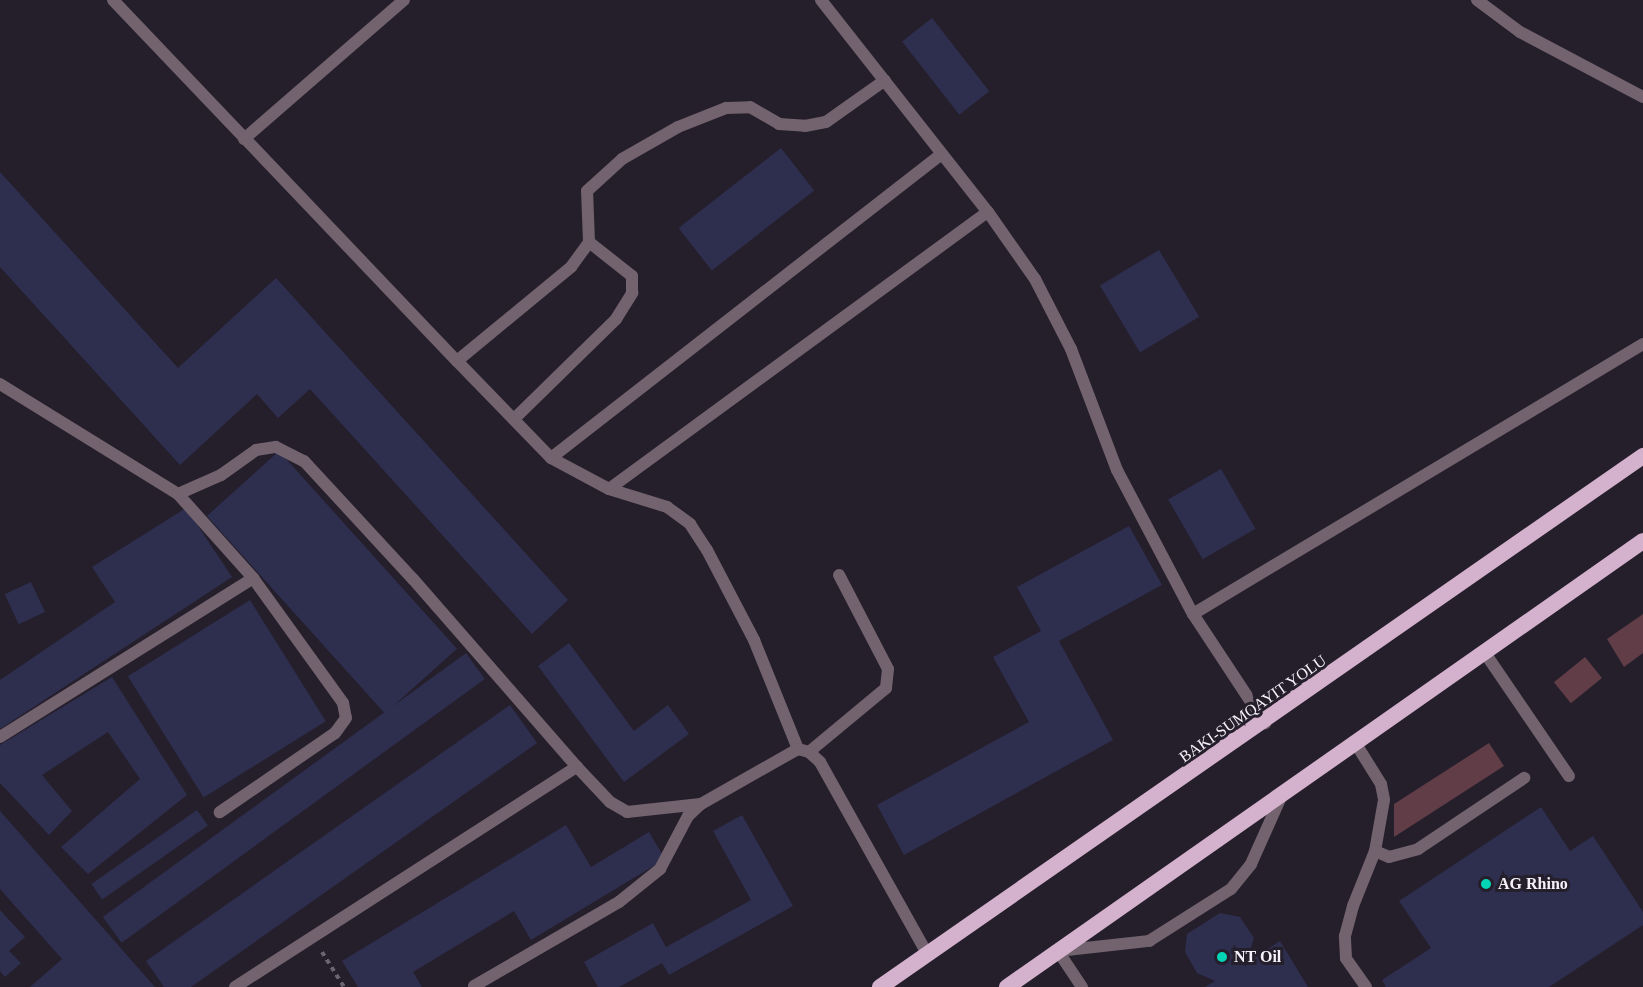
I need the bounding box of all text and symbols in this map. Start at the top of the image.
street label: BAKI-SUMQAYIT YOLU [1175,651,1331,767]
place label: AG Rhino [1498,874,1568,894]
marker: AG Rhino [1479,877,1493,891]
place label: NT Oil [1234,947,1282,967]
marker: NT Oil [1215,950,1229,964]

